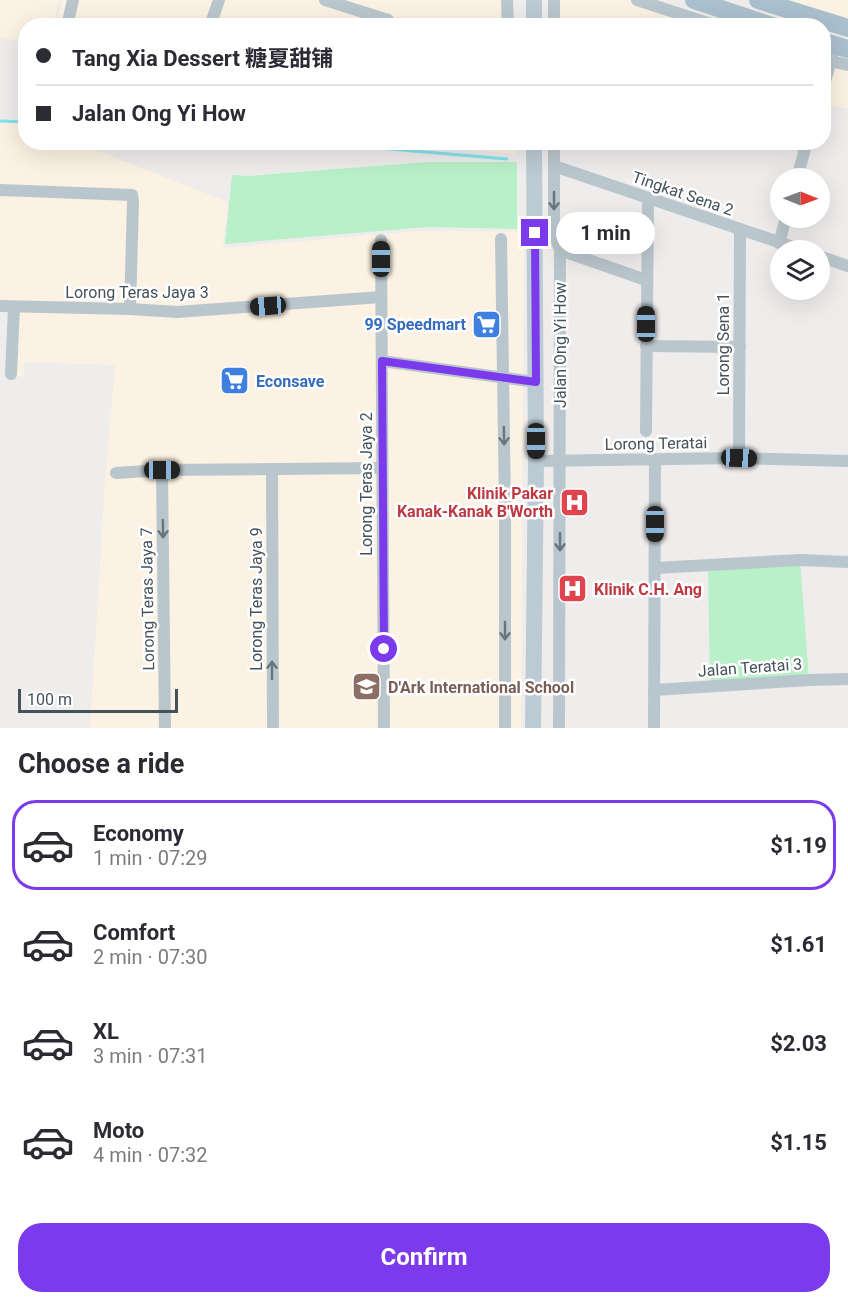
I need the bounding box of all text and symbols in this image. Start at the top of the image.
text: Tang Xia Dessert 糖夏甜铺 [72,46,333,71]
text: Jalan Ong Yi How [72,101,246,126]
street label: Tingkat Sena 2 [630,167,736,220]
north arrow [770,168,830,228]
map controls [770,168,830,300]
one-way arrow [548,190,560,210]
callout: 1 min [556,212,655,254]
route end [521,219,548,246]
text: 1 min [580,221,631,245]
button: layers [770,240,830,300]
car [372,241,390,277]
street label: Jalan Ong Yi How [551,282,570,408]
street label: Lorong Teras Jaya 3 [65,283,209,302]
street label: Lorong Sena 1 [714,293,733,395]
car [249,296,287,316]
car [637,306,655,342]
supermarket icon: 99 Speedmart [471,308,503,340]
place label: 99 Speedmart [364,315,467,334]
supermarket icon: Econsave [219,365,251,397]
place label: Econsave [256,372,325,391]
street label: Lorong Teras Jaya 2 [357,412,376,556]
car [527,423,545,459]
one-way arrow [498,426,510,446]
street label: Lorong Teratai [605,433,707,454]
car [721,448,757,468]
car [144,461,180,479]
place label: Klinik Pakar Kanak-Kanak B'Worth [397,484,553,521]
hospital icon: Klinik Pakar Kanak-Kanak B'Worth [558,486,590,518]
car [646,506,664,542]
one-way arrow [157,518,169,538]
street label: Lorong Teras Jaya 7 [137,527,158,671]
street label: Lorong Teras Jaya 9 [247,527,266,671]
one-way arrow [554,531,565,551]
hospital icon: Klinik C.H. Ang [557,573,589,605]
place label: Klinik C.H. Ang [594,580,702,599]
one-way arrow [499,621,511,641]
route start [370,635,397,662]
street label: Jalan Teratai 3 [697,654,803,681]
one-way arrow [267,660,278,680]
school or university icon: D'Ark International School [351,671,383,703]
place label: D'Ark International School [388,678,574,697]
scale bar [18,686,178,714]
text: 100 m [27,690,72,709]
text: Choose a ride [18,748,184,780]
icon: car [21,818,75,872]
text: Economy [93,821,184,846]
text: $1.19 [770,833,827,858]
text: 1 min · 07:29 [93,846,208,870]
icon: car [21,917,75,971]
text: Comfort [93,920,175,945]
text: $1.61 [770,932,827,957]
text: 2 min · 07:30 [93,945,208,969]
icon: car [21,1016,75,1070]
text: XL [93,1019,119,1044]
text: $2.03 [770,1031,827,1056]
text: 3 min · 07:31 [93,1044,208,1068]
icon: car [21,1115,75,1169]
text: Moto [93,1118,144,1143]
text: $1.15 [770,1130,827,1155]
text: 4 min · 07:32 [93,1143,208,1167]
button: Confirm [18,1223,830,1292]

